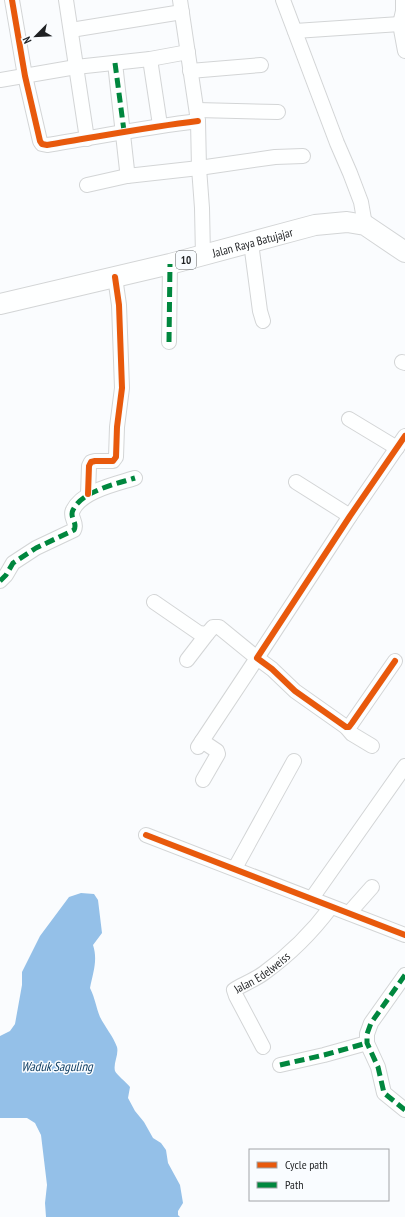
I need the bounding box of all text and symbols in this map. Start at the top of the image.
north arrow [16,16,56,56]
text: N [19,34,34,46]
street label: Jalan Raya Batujajar [210,224,295,260]
road number: 10 [176,251,196,269]
street label: Jalan Edelweiss [230,948,293,996]
water label: Waduk Saguling [21,1058,94,1075]
legend [249,1149,389,1201]
text: Cycle path [285,1157,328,1172]
text: Path [285,1177,303,1192]

